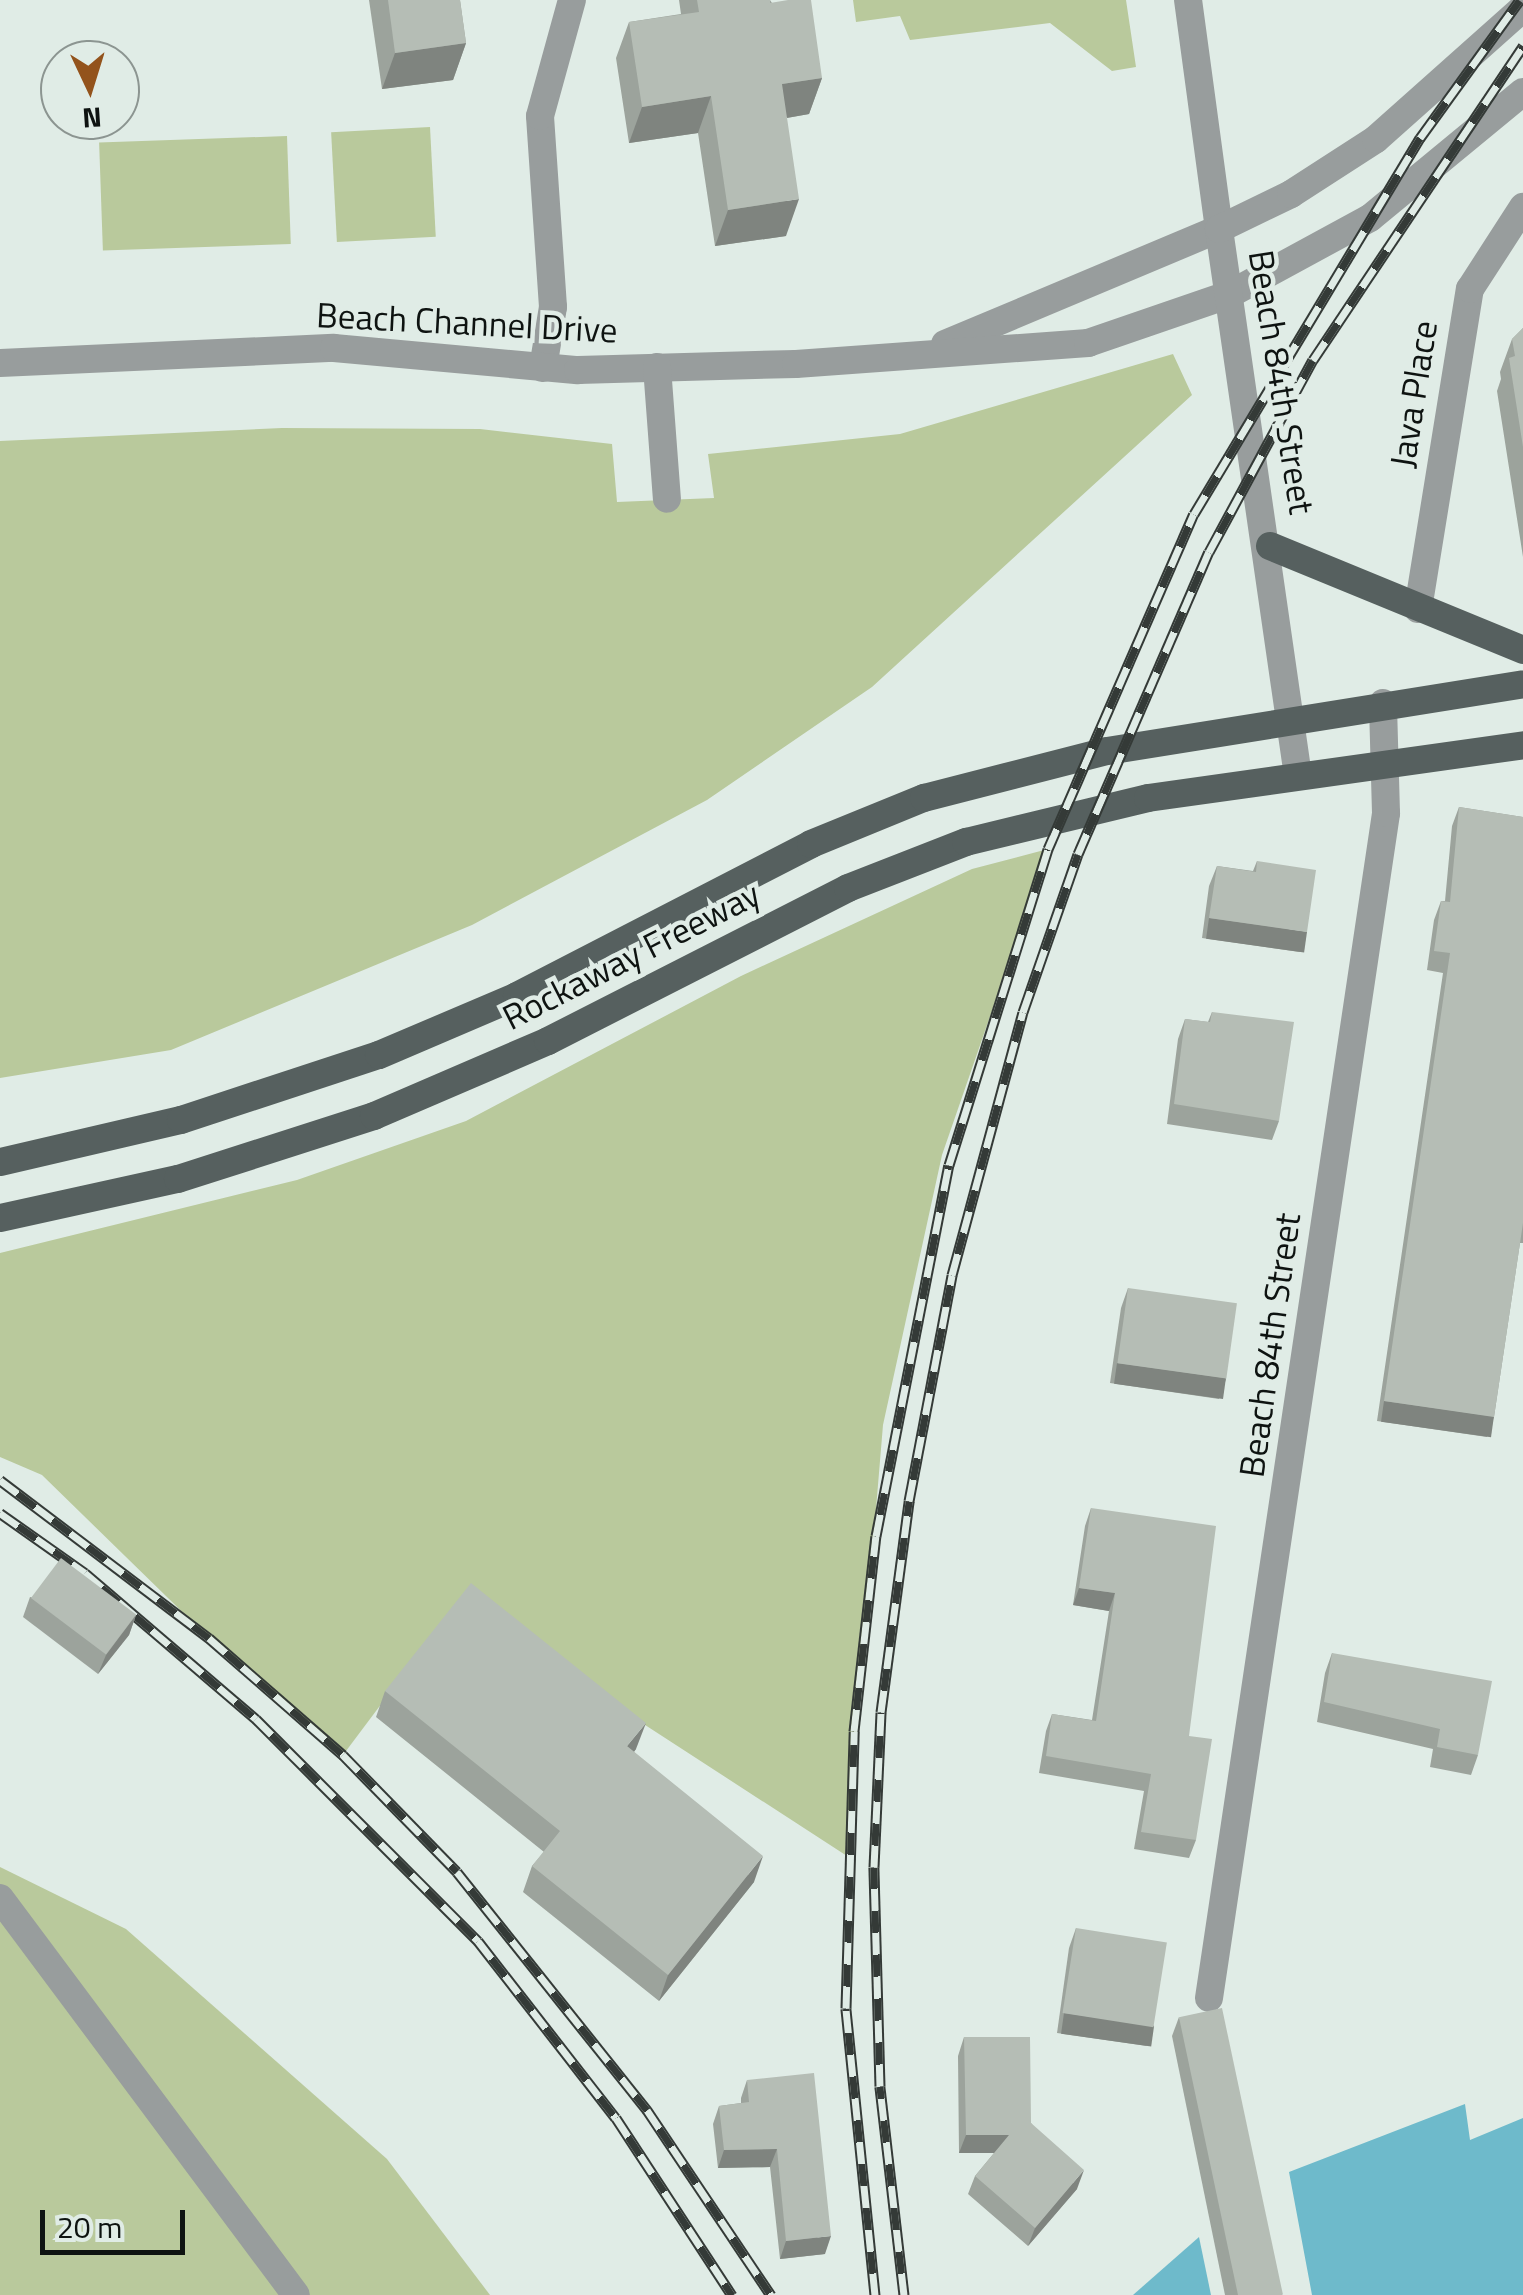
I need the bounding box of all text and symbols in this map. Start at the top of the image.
north arrow [40,40,140,140]
text: N [81,96,103,141]
street label: Beach 84th Street [1240,247,1324,517]
street label: Beach Channel Drive [315,293,619,351]
street label: Java Place [1381,317,1445,471]
street label: Rockaway Freeway [495,872,767,1038]
street label: Beach 84th Street [1230,1210,1308,1480]
scale bar [45,2190,190,2252]
text: 20 m [57,2204,122,2250]

